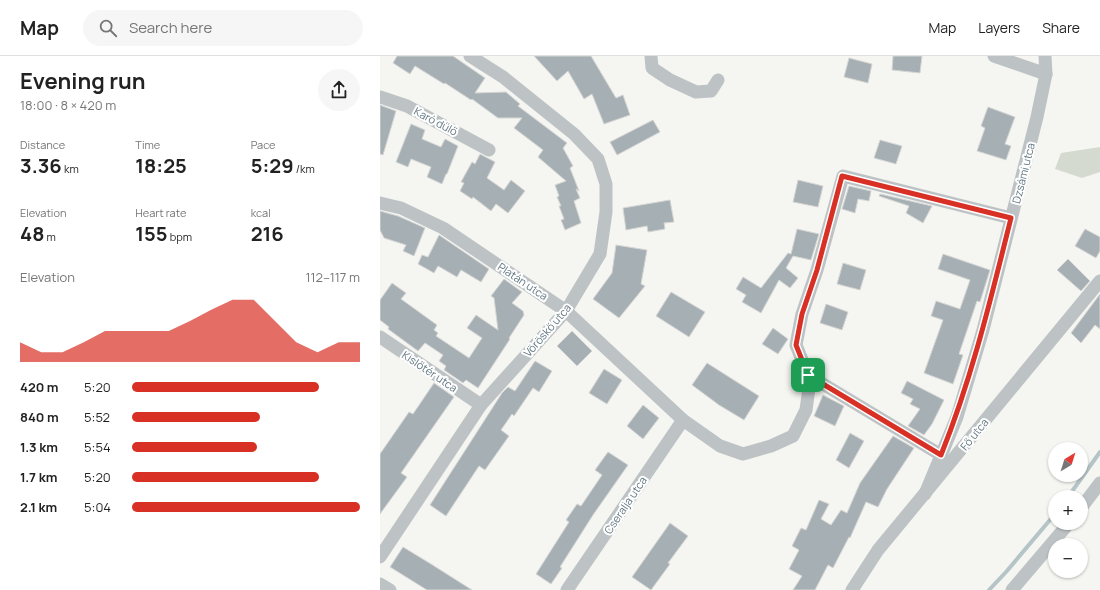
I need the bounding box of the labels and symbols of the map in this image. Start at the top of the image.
street label: Karó dűlő [412,103,461,139]
street label: Dzsámi utca [1008,141,1038,205]
street label: Platán utca [495,259,551,303]
street label: Vöröskő utca [520,300,574,360]
street label: Kislőtér utca [399,347,461,395]
pin [791,358,825,392]
street label: Fő utca [957,415,991,453]
north arrow [1048,442,1088,482]
street label: Cseralja utca [600,473,650,537]

